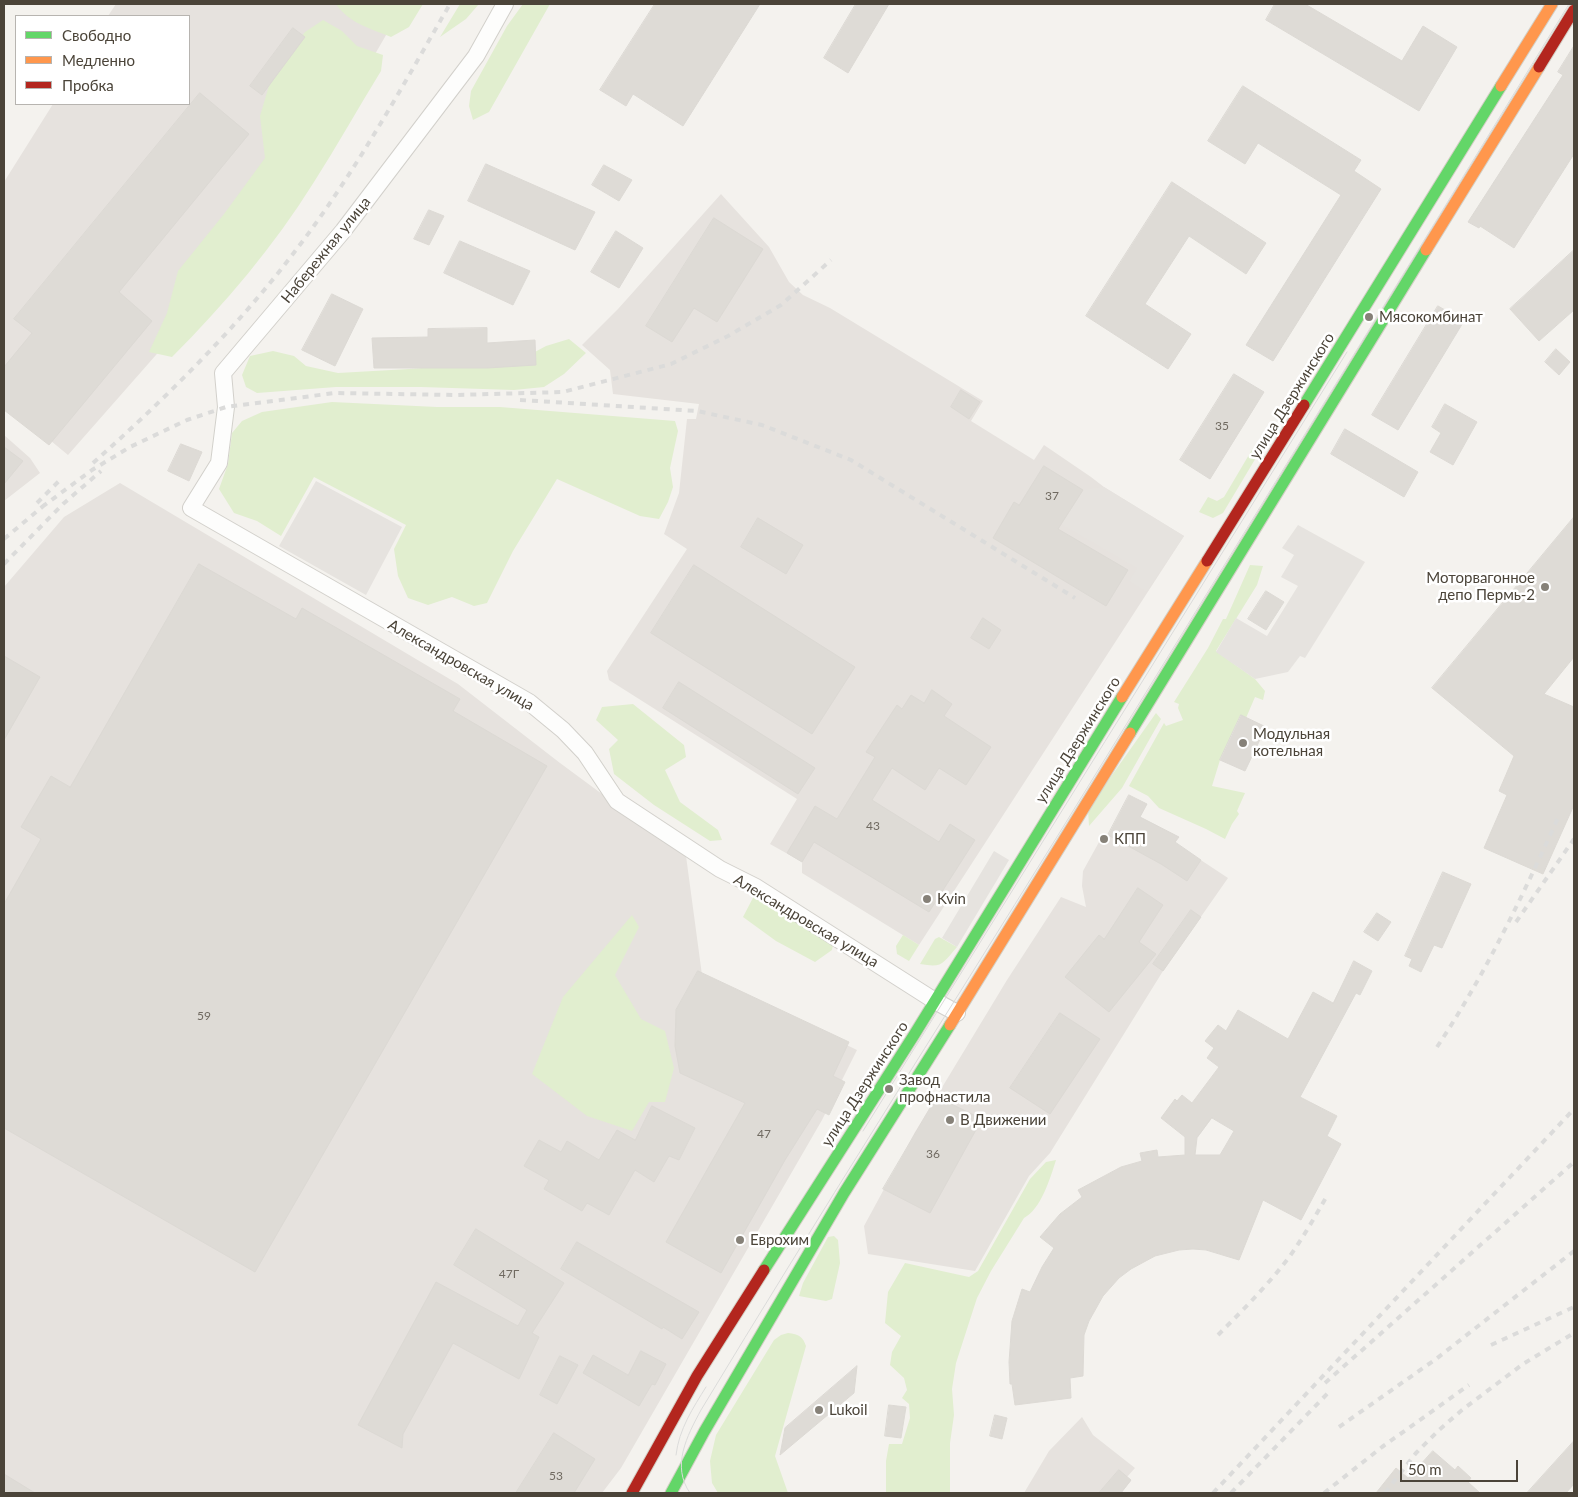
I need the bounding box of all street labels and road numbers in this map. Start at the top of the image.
street label: Набережная улица [278,193,374,307]
street label: улица Дзержинского [1246,329,1338,463]
street label: Александровская улица [385,616,537,714]
street label: улица Дзержинского [1032,673,1124,807]
street label: Александровская улица [730,871,882,971]
street label: улица Дзержинского [818,1018,912,1150]

